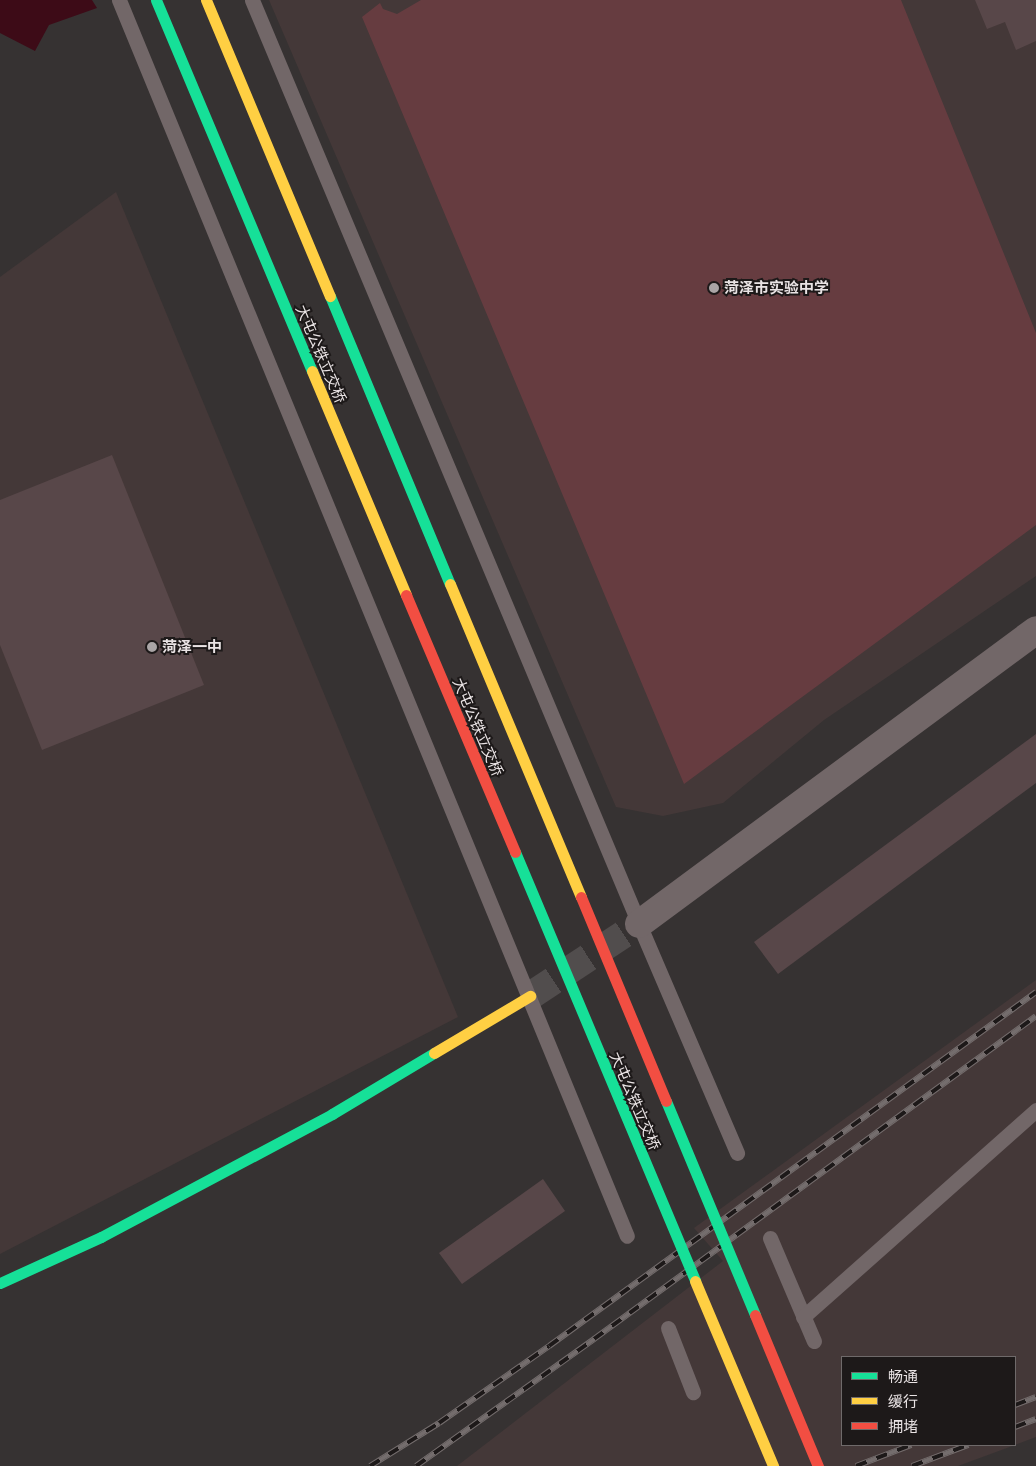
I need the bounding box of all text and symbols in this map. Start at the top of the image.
place label: 菏泽市实验中学 [724,279,829,297]
marker: 菏泽市实验中学 [708,282,720,294]
street label: 大屯公铁立交桥 [292,302,350,406]
place label: 菏泽一中 [162,638,222,656]
marker: 菏泽一中 [146,641,158,653]
street label: 大屯公铁立交桥 [449,675,507,779]
street label: 大屯公铁立交桥 [606,1049,664,1153]
legend [841,1356,1016,1446]
text: 畅通 [888,1368,918,1385]
text: 缓行 [888,1393,918,1410]
text: 拥堵 [888,1418,918,1435]

